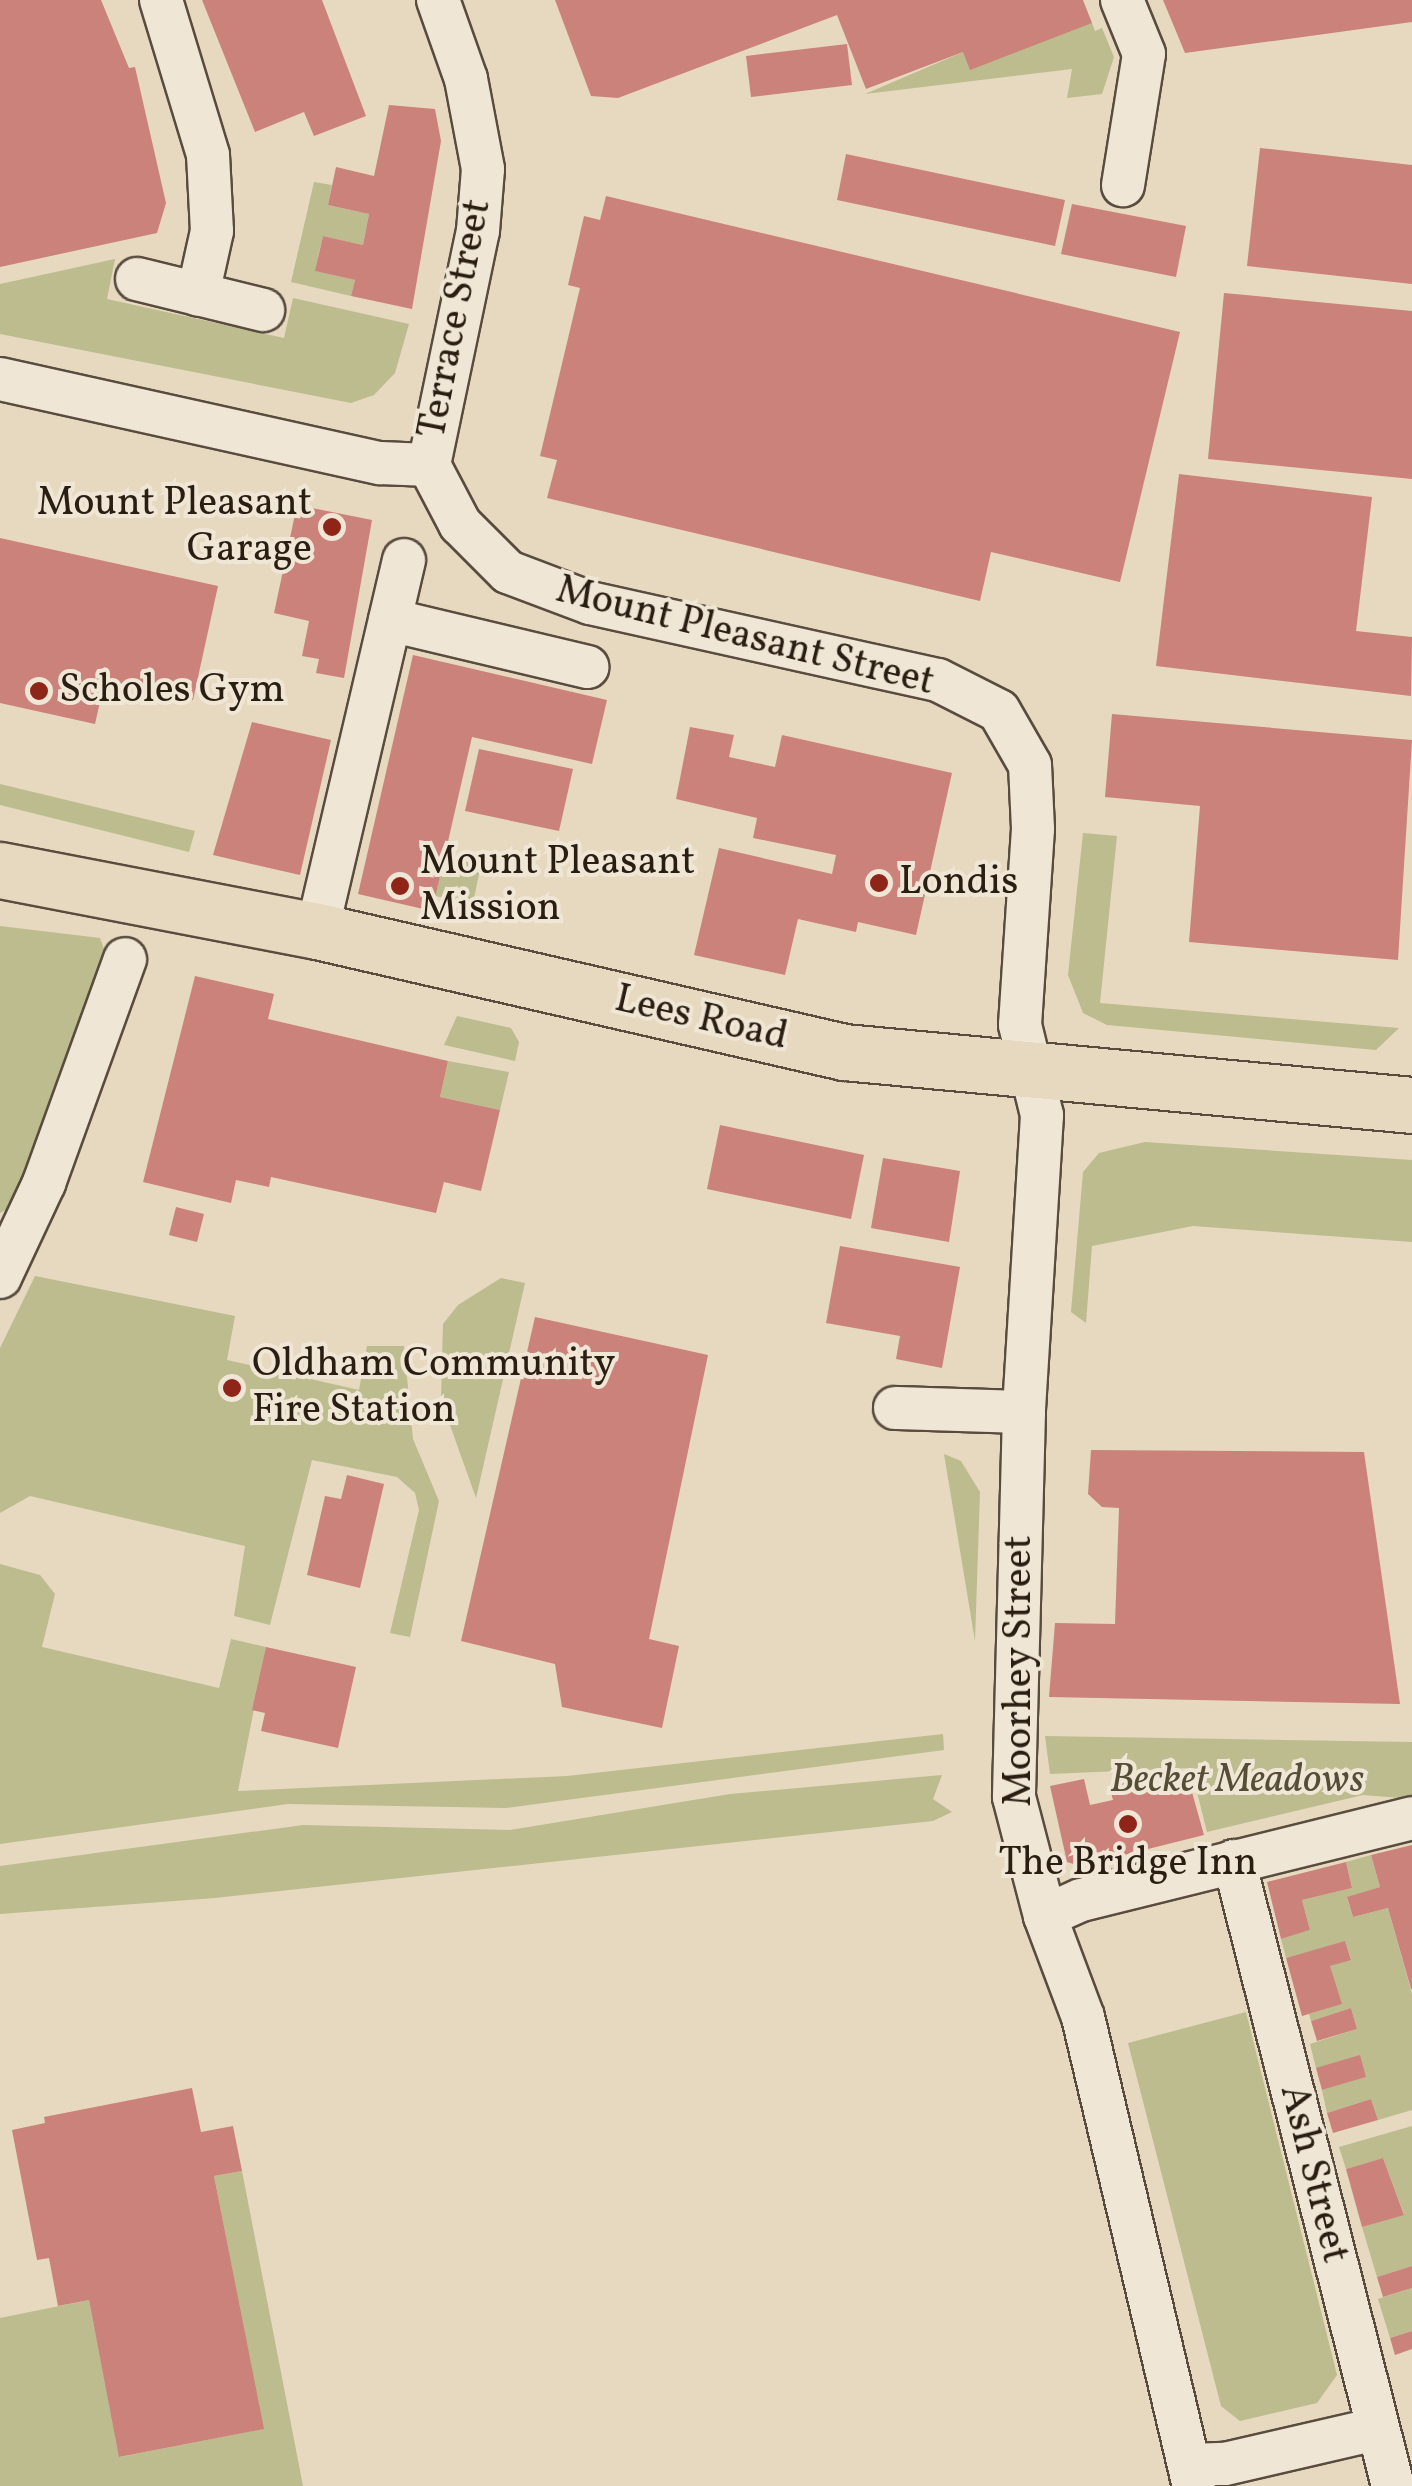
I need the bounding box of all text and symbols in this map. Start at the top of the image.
street label: Terrace Street [409,195,503,443]
place label: Mount Pleasant Garage [37,480,312,574]
marker: Mount Pleasant Garage [321,516,343,538]
street label: Mount Pleasant Street [551,567,939,707]
place label: Scholes Gym [59,667,285,715]
marker: Scholes Gym [28,680,50,702]
place label: Mount Pleasant Mission [420,839,695,933]
place label: Londis [899,859,1018,907]
marker: Londis [868,872,890,894]
marker: Mount Pleasant Mission [389,875,411,897]
street label: Lees Road [610,976,792,1062]
place label: Oldham Community Fire Station [252,1341,615,1435]
marker: Oldham Community Fire Station [221,1377,243,1399]
street label: Moorhey Street [996,1535,1044,1807]
park label: Becket Meadows [1110,1757,1364,1805]
marker: The Bridge Inn [1117,1813,1139,1835]
place label: The Bridge Inn [999,1840,1257,1888]
street label: Ash Street [1268,2080,1358,2268]

